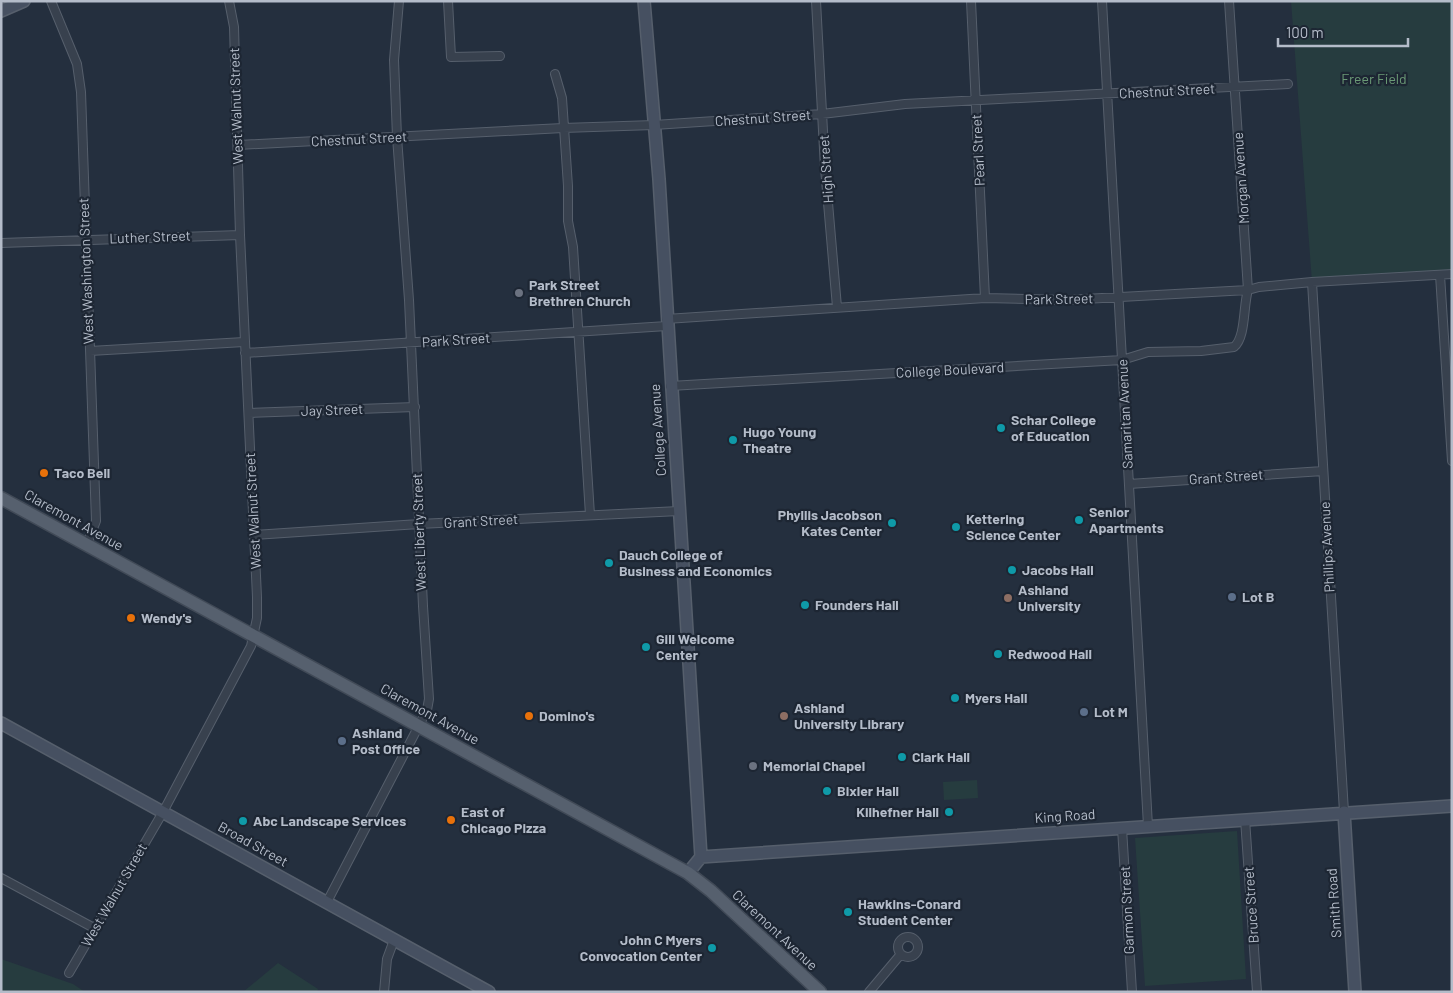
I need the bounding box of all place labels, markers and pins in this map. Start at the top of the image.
place label: Park Street Brethren Church [529,276,631,309]
marker: Park Street Brethren Church [513,287,525,299]
place label: Schar College of Education [1011,411,1097,444]
marker: Schar College of Education [995,422,1007,434]
place label: Hugo Young Theatre [743,423,816,456]
marker: Hugo Young Theatre [727,434,739,446]
place label: Taco Bell [54,464,110,481]
marker: Taco Bell [38,467,50,479]
place label: Senior Apartments [1089,503,1164,536]
place label: Phyllis Jacobson Kates Center [778,506,883,539]
place label: Kettering Science Center [966,510,1061,543]
marker: Senior Apartments [1073,514,1085,526]
marker: Phyllis Jacobson Kates Center [886,517,898,529]
marker: Kettering Science Center [950,521,962,533]
place label: Dauch College of Business and Economics [619,546,772,579]
marker: Dauch College of Business and Economics [603,557,615,569]
place label: Jacobs Hall [1022,561,1094,578]
marker: Jacobs Hall [1006,564,1018,576]
place label: Ashland University [1018,581,1081,614]
place label: Lot B [1242,588,1274,605]
marker: Lot B [1226,591,1238,603]
marker: Ashland University [1002,592,1014,604]
place label: Founders Hall [815,596,899,613]
marker: Founders Hall [799,599,811,611]
place label: Wendy's [141,609,192,626]
marker: Wendy's [125,612,137,624]
place label: Gill Welcome Center [656,630,735,663]
marker: Gill Welcome Center [640,641,652,653]
place label: Redwood Hall [1008,645,1092,662]
marker: Redwood Hall [992,648,1004,660]
place label: Myers Hall [965,689,1027,706]
marker: Myers Hall [949,692,961,704]
place label: Ashland University Library [794,699,904,732]
place label: Lot M [1094,703,1128,720]
marker: Lot M [1078,706,1090,718]
place label: Domino's [539,707,595,724]
marker: Domino's [523,710,535,722]
marker: Ashland University Library [778,710,790,722]
place label: Ashland Post Office [352,724,421,757]
marker: Ashland Post Office [336,735,348,747]
place label: Clark Hall [912,748,970,765]
marker: Clark Hall [896,751,908,763]
place label: Memorial Chapel [763,757,865,774]
marker: Memorial Chapel [747,760,759,772]
place label: Bixler Hall [837,782,899,799]
marker: Bixler Hall [821,785,833,797]
place label: East of Chicago Pizza [461,803,546,836]
place label: Kilhefner Hall [856,803,939,820]
marker: Kilhefner Hall [943,806,955,818]
place label: Abc Landscape Services [253,812,406,829]
marker: East of Chicago Pizza [445,814,457,826]
marker: Abc Landscape Services [237,815,249,827]
place label: Hawkins-Conard Student Center [858,895,961,928]
marker: Hawkins-Conard Student Center [842,906,854,918]
place label: John C Myers Convocation Center [580,931,703,964]
marker: John C Myers Convocation Center [706,942,718,954]

